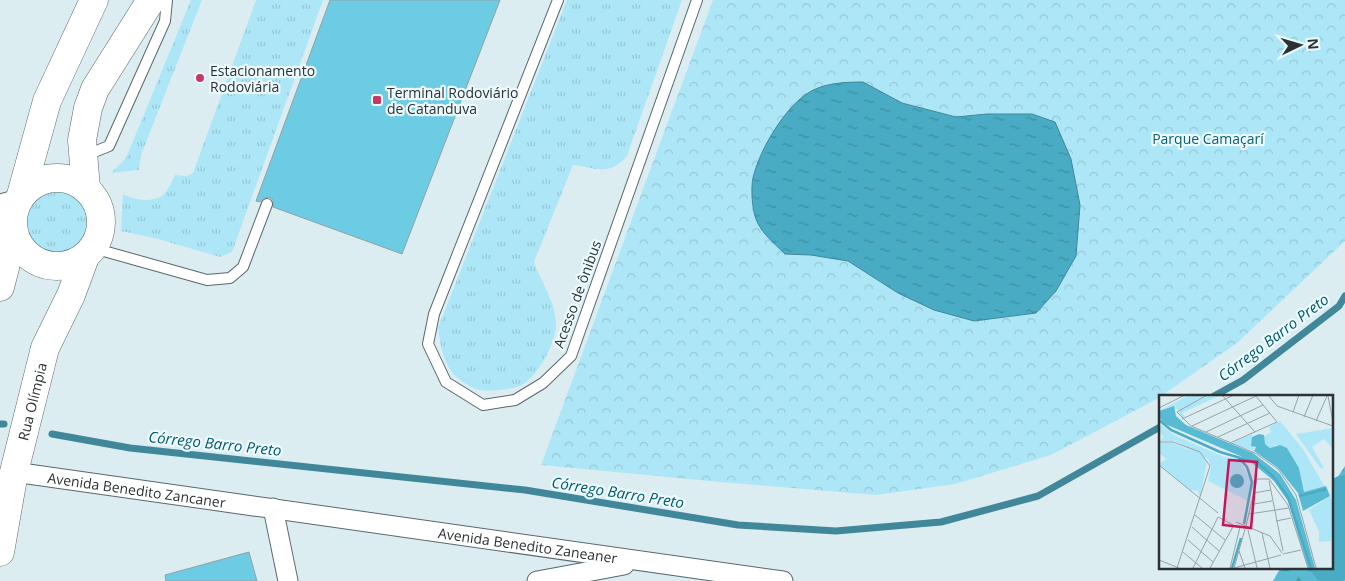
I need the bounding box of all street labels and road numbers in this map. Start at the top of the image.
street label: Acesso de ônibus [549,237,605,350]
street label: Rua Olímpia [13,361,51,442]
street label: Avenida Benedito Zancaner [47,467,227,511]
street label: Avenida Benedito Zaneaner [437,523,619,567]

